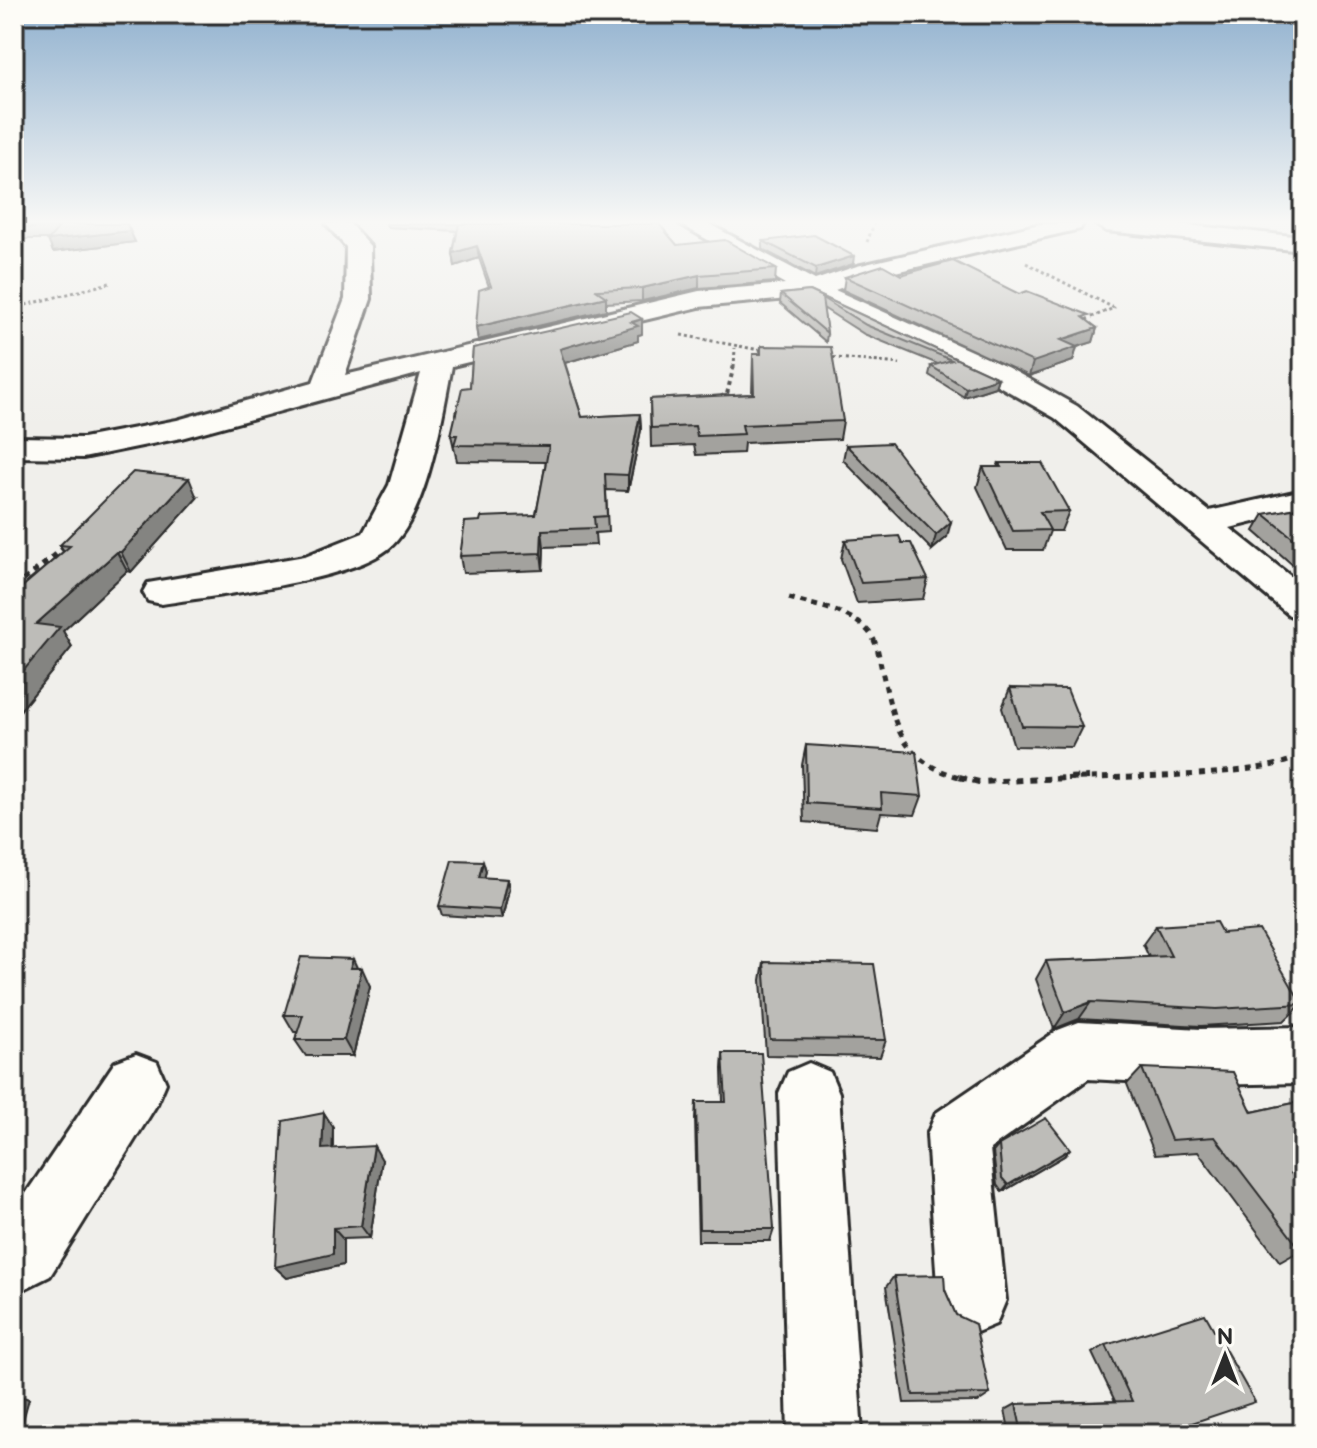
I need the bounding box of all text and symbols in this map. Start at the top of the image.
north arrow [1185,1316,1265,1396]
text: N [1217,1324,1233,1351]

